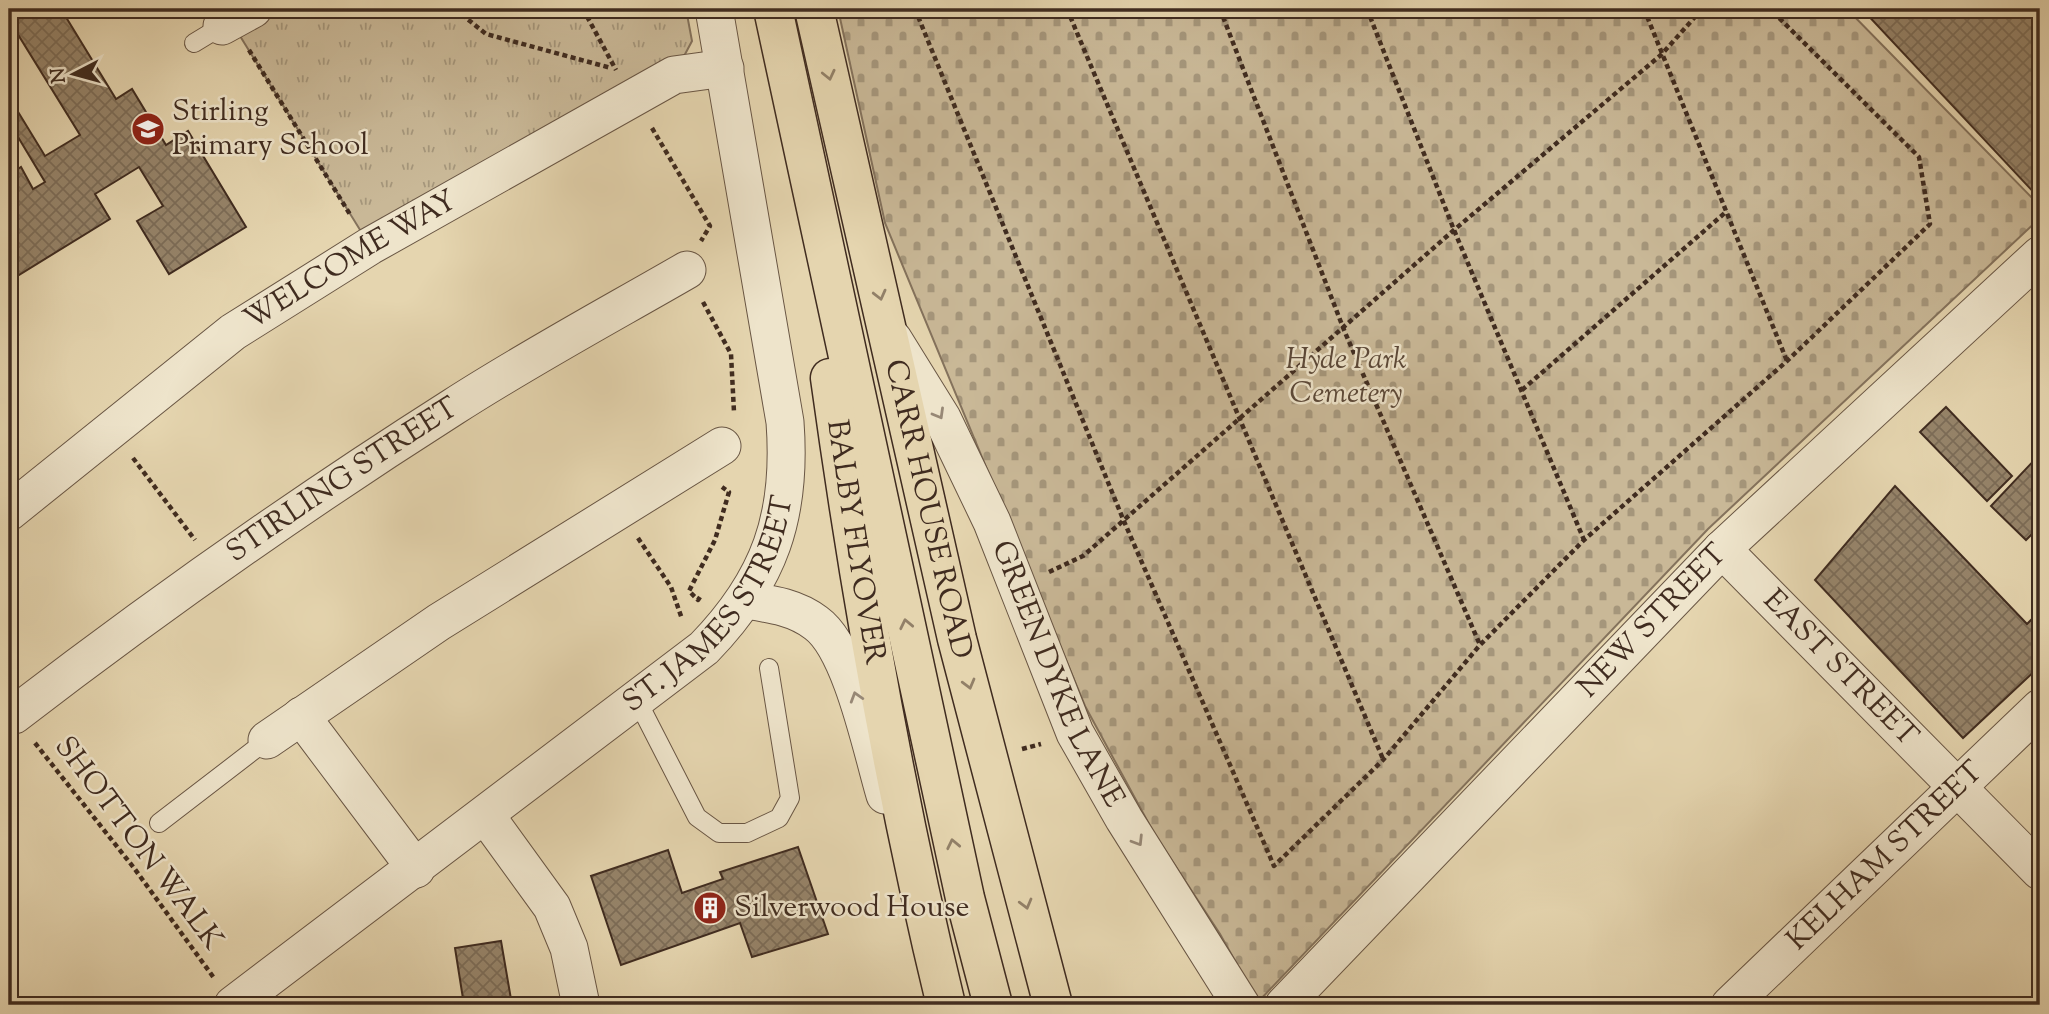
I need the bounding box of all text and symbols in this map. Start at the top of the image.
north arrow [38,38,108,108]
text: N [45,67,74,84]
one-way arrow [821,69,836,81]
place label: Stirling Primary School [172,91,369,168]
school or university icon: Stirling Primary School [129,110,167,148]
street label: WELCOME WAY [236,180,465,341]
one-way arrow [872,289,886,301]
park label: Hyde Park Cemetery [1285,339,1407,416]
street label: CARR HOUSE ROAD [873,355,983,664]
street label: STIRLING STREET [218,387,467,574]
one-way arrow [931,407,944,420]
street label: BALBY FLYOVER [815,417,896,668]
street label: ST. JAMES STREET [614,492,805,724]
street label: GREEN DYKE LANE [980,534,1135,816]
street label: NEW STREET [1568,534,1737,708]
street label: EAST STREET [1753,580,1927,757]
one-way arrow [900,618,915,630]
one-way arrow [960,678,975,690]
one-way arrow [849,692,864,704]
street label: SHOTTON WALK [43,728,233,960]
street label: KELHAM STREET [1777,752,1993,961]
one-way arrow [1129,834,1142,847]
one-way arrow [947,838,962,850]
place label: Silverwood House [734,887,969,930]
building icon: Silverwood House [691,889,729,927]
one-way arrow [1018,898,1032,910]

